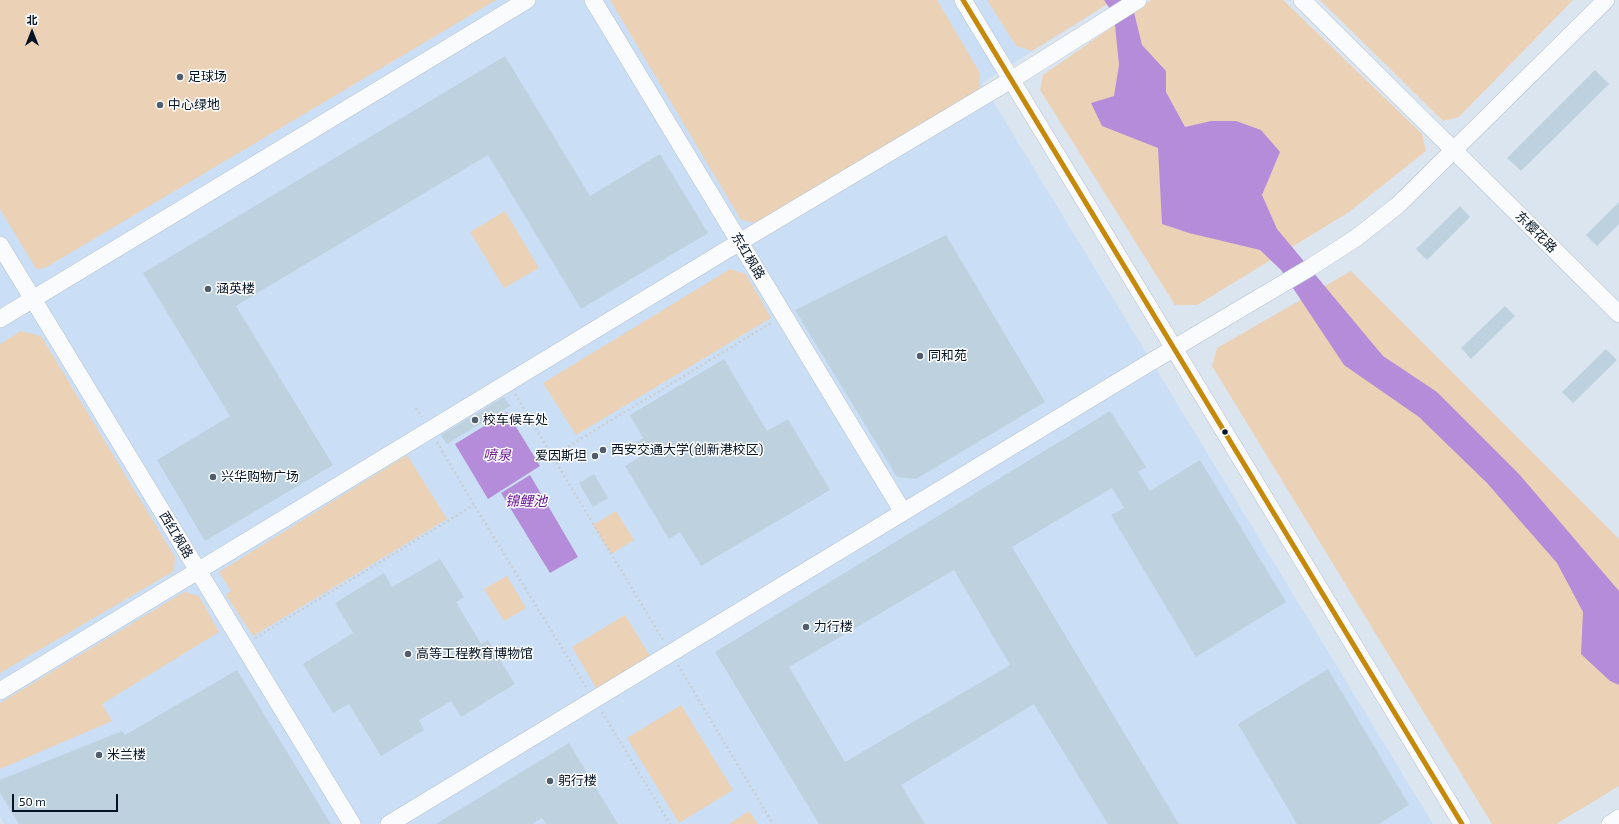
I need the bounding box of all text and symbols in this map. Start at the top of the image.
north arrow [12,12,52,52]
text: 北 [27,13,38,26]
place label: 足球场 [188,69,227,85]
marker: 足球场 [175,72,185,82]
place label: 中心绿地 [168,97,220,113]
marker: 中心绿地 [155,100,165,110]
street label: 东樱花路 [1512,208,1560,256]
street label: 东红枫路 [728,230,768,282]
place label: 涵英楼 [216,281,255,297]
marker: 涵英楼 [203,284,213,294]
place label: 同和苑 [928,348,967,364]
marker: 同和苑 [915,351,925,361]
place label: 校车候车处 [483,412,548,428]
marker: 校车候车处 [470,415,480,425]
unlabelled marker [1220,427,1230,437]
place label: 西安交通大学(创新港校区) [611,442,763,458]
marker: 西安交通大学(创新港校区) [598,445,608,455]
water label: 喷泉 [483,447,511,463]
place label: 爱因斯坦 [535,448,587,464]
marker: 爱因斯坦 [590,451,600,461]
place label: 兴华购物广场 [221,469,299,485]
marker: 兴华购物广场 [208,472,218,482]
water label: 锦鲤池 [505,493,547,509]
street label: 西红枫路 [156,509,196,561]
place label: 力行楼 [814,619,853,635]
marker: 力行楼 [801,622,811,632]
place label: 高等工程教育博物馆 [416,646,533,662]
marker: 高等工程教育博物馆 [403,649,413,659]
place label: 米兰楼 [107,747,146,763]
marker: 米兰楼 [94,750,104,760]
place label: 躬行楼 [558,773,597,789]
marker: 躬行楼 [545,776,555,786]
scale bar [14,786,120,812]
text: 50 m [19,794,46,808]

